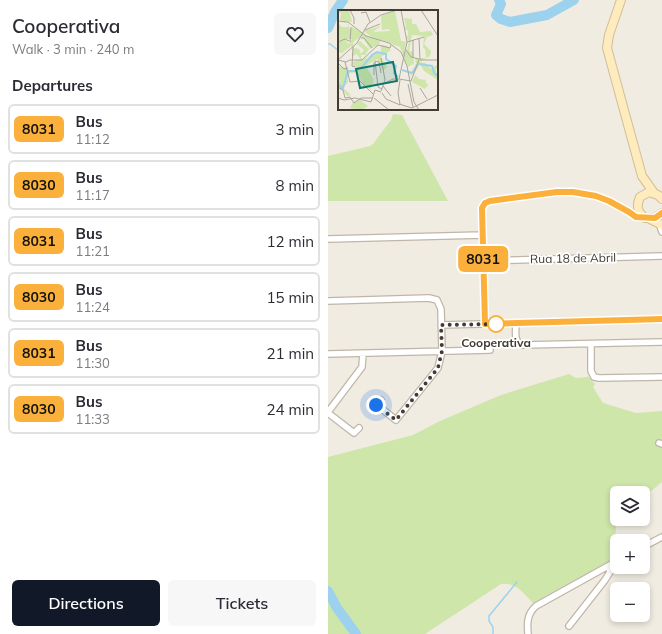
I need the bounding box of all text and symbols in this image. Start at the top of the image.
inset map [338,10,438,110]
button: heart [274,13,316,55]
text: Cooperativa [12,14,120,38]
text: Walk · 3 min · 240 m [12,41,134,57]
text: Departures [12,76,93,95]
text: Bus [76,112,102,131]
text: 8031 [22,120,56,138]
text: 3 min [276,120,314,139]
text: 11:12 [76,131,110,147]
text: Bus [76,168,102,187]
text: 8030 [22,176,56,194]
text: 8 min [276,176,314,195]
text: 11:17 [76,187,110,203]
text: Bus [76,224,102,243]
text: 8031 [22,232,56,250]
text: 12 min [267,232,314,251]
text: 11:21 [76,243,110,259]
line badge: 8031 [455,246,511,272]
text: 8031 [466,250,500,268]
street label: Rua 18 de Abril [530,250,616,266]
text: Bus [76,280,102,299]
text: 8030 [22,288,56,306]
text: 15 min [267,288,314,307]
text: 11:24 [76,299,110,315]
marker: Cooperativa [487,315,505,333]
place label: Cooperativa [461,335,531,350]
text: Bus [76,336,102,355]
text: 8031 [22,344,56,362]
text: 21 min [267,344,314,363]
text: 11:30 [76,355,110,371]
text: Bus [76,392,102,411]
your location [366,395,386,415]
text: 8030 [22,400,56,418]
text: 24 min [267,400,314,419]
text: 11:33 [76,411,110,427]
map controls [610,486,650,622]
button: layers [610,486,650,526]
button: + [610,534,650,574]
button: Directions [12,580,160,626]
button: Tickets [168,580,316,626]
button: − [610,582,650,622]

